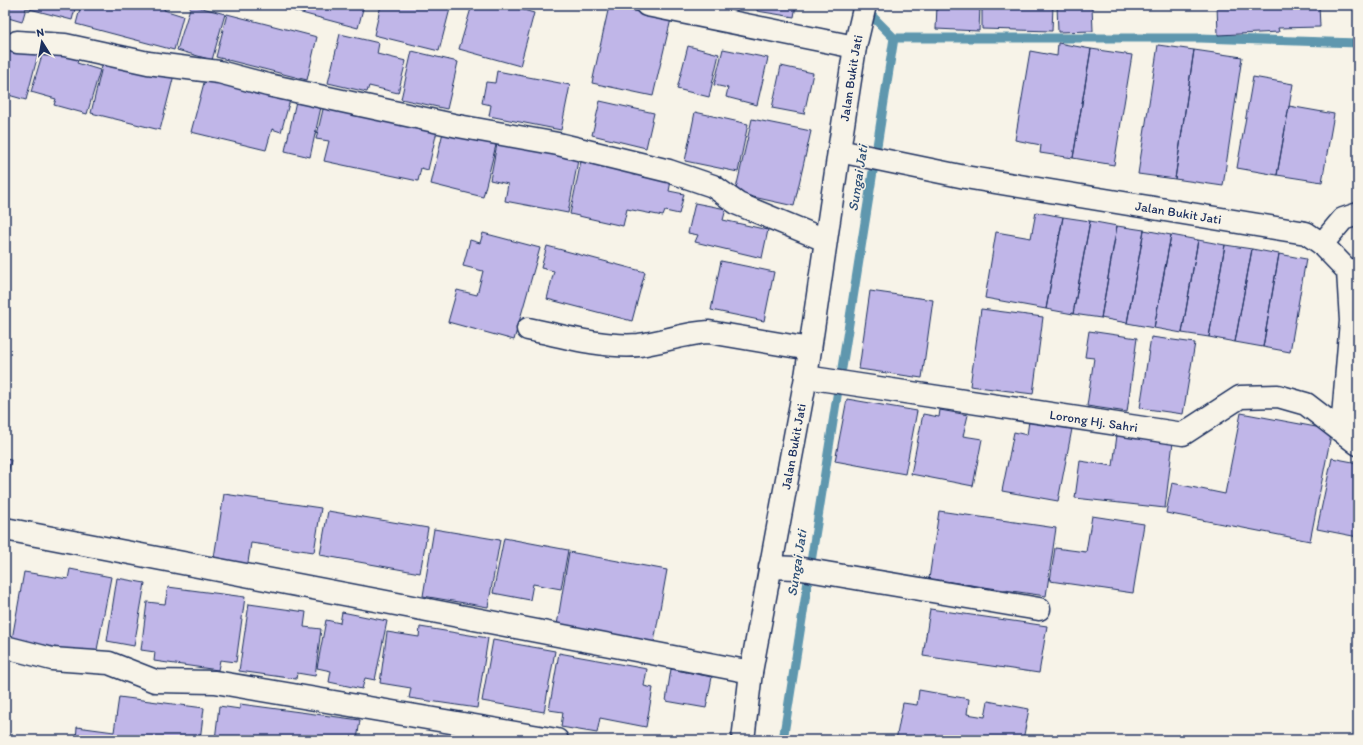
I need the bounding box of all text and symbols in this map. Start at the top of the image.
north arrow [22,22,62,62]
text: N [35,26,45,40]
street label: Jalan Bukit Jati [836,33,865,122]
water label: Sungai Jati [844,142,872,212]
street label: Jalan Bukit Jati [1134,198,1223,227]
street label: Jalan Bukit Jati [778,402,808,491]
street label: Lorong Hj. Sahri [1049,406,1139,435]
water label: Sungai Jati [783,527,811,597]

